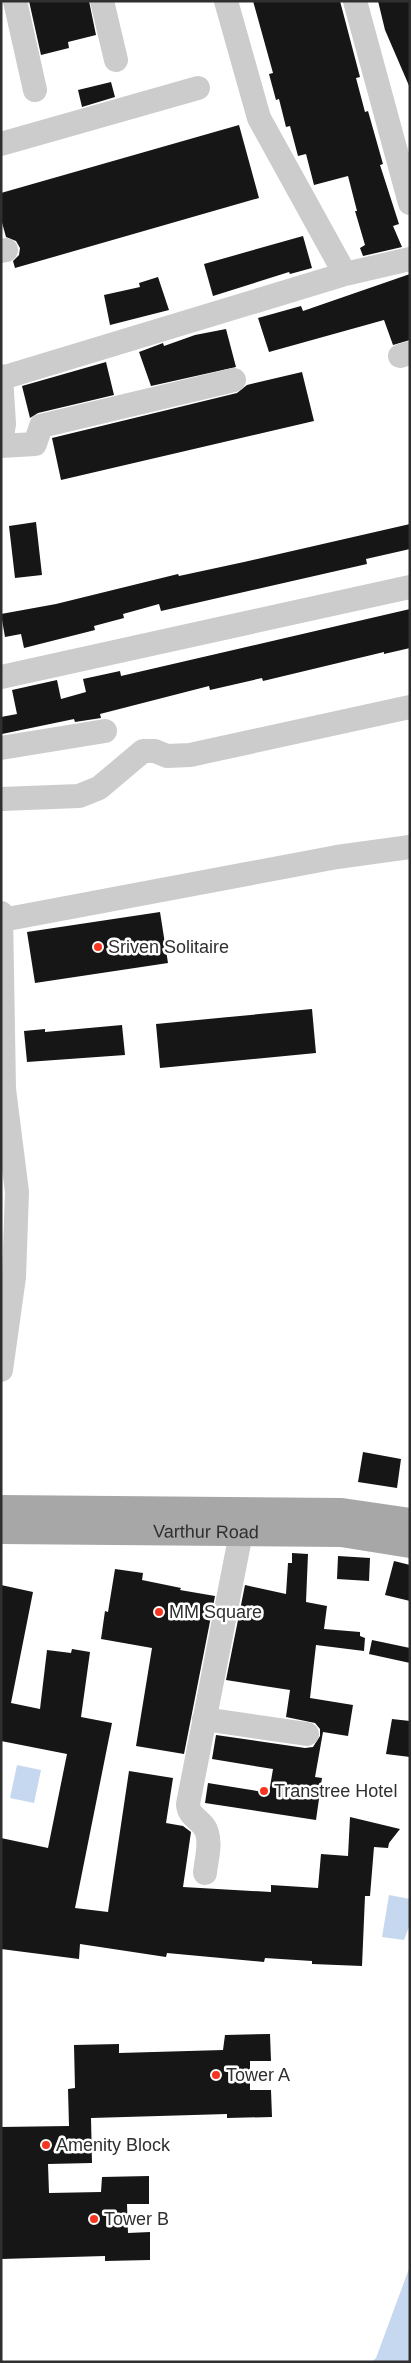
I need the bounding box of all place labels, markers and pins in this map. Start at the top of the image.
place label: Sriven Solitaire [108,937,229,957]
marker: Sriven Solitaire [92,941,104,953]
place label: MM Square [169,1602,262,1622]
marker: MM Square [153,1606,165,1618]
place label: Transtree Hotel [274,1781,397,1801]
marker: Transtree Hotel [258,1785,270,1797]
place label: Tower A [226,2065,290,2085]
marker: Tower A [210,2069,222,2081]
place label: Amenity Block [56,2135,171,2155]
marker: Amenity Block [40,2139,52,2151]
place label: Tower B [104,2209,169,2229]
marker: Tower B [88,2213,100,2225]

